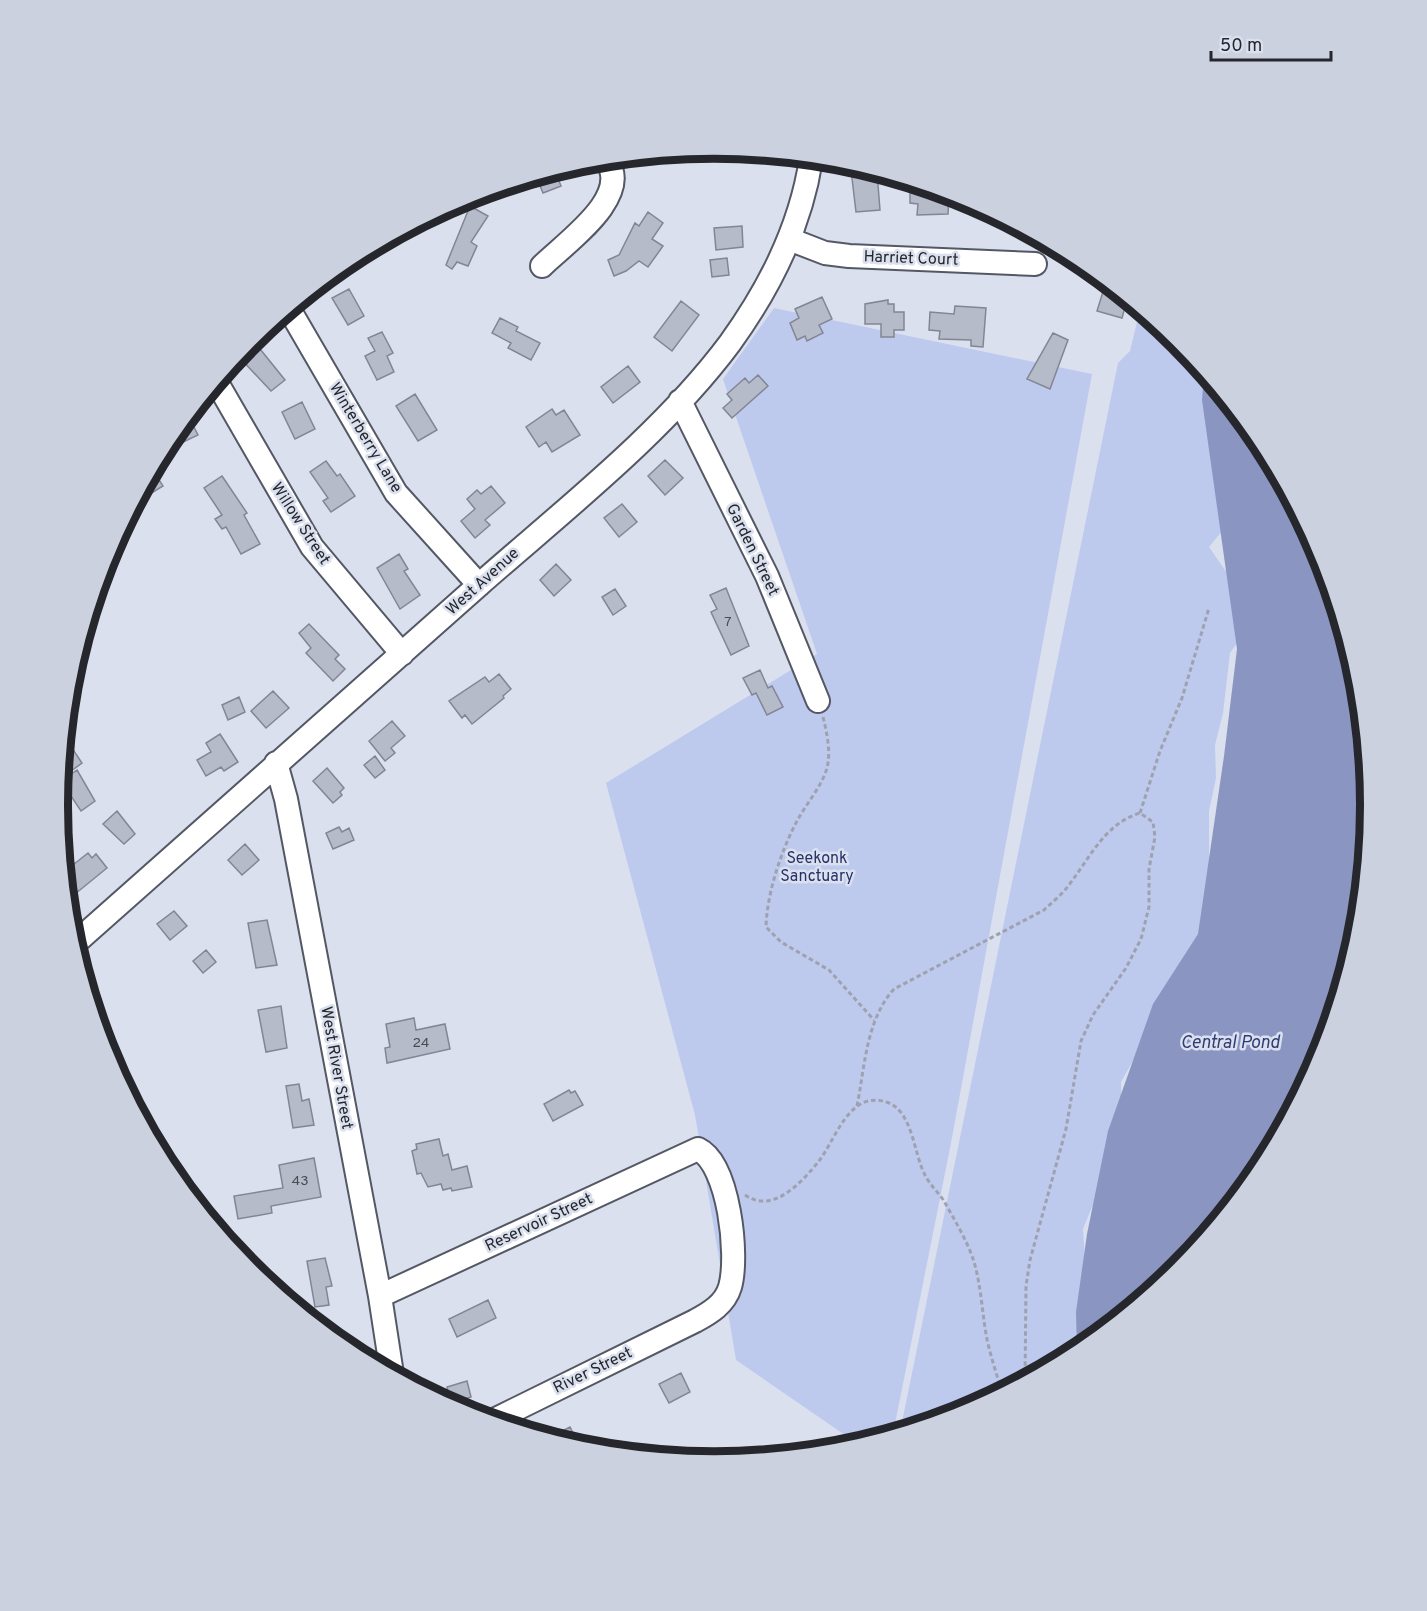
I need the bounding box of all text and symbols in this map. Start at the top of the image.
scale bar [1211,24,1331,62]
text: 50 m [1220,35,1262,58]
street label: Harriet Court [863,247,959,271]
street label: Winterberry Lane [324,379,406,497]
street label: Willow Street [266,479,334,569]
street label: Garden Street [721,501,783,599]
street label: West Avenue [442,544,524,620]
house number: 7 [724,614,732,631]
park label: Seekonk Sanctuary [780,849,854,887]
street label: West River Street [315,1005,357,1131]
water label: Central Pond [1180,1032,1281,1055]
house number: 24 [412,1035,430,1052]
house number: 43 [291,1173,309,1190]
street label: Reservoir Street [482,1189,596,1257]
street label: River Street [550,1343,636,1399]

